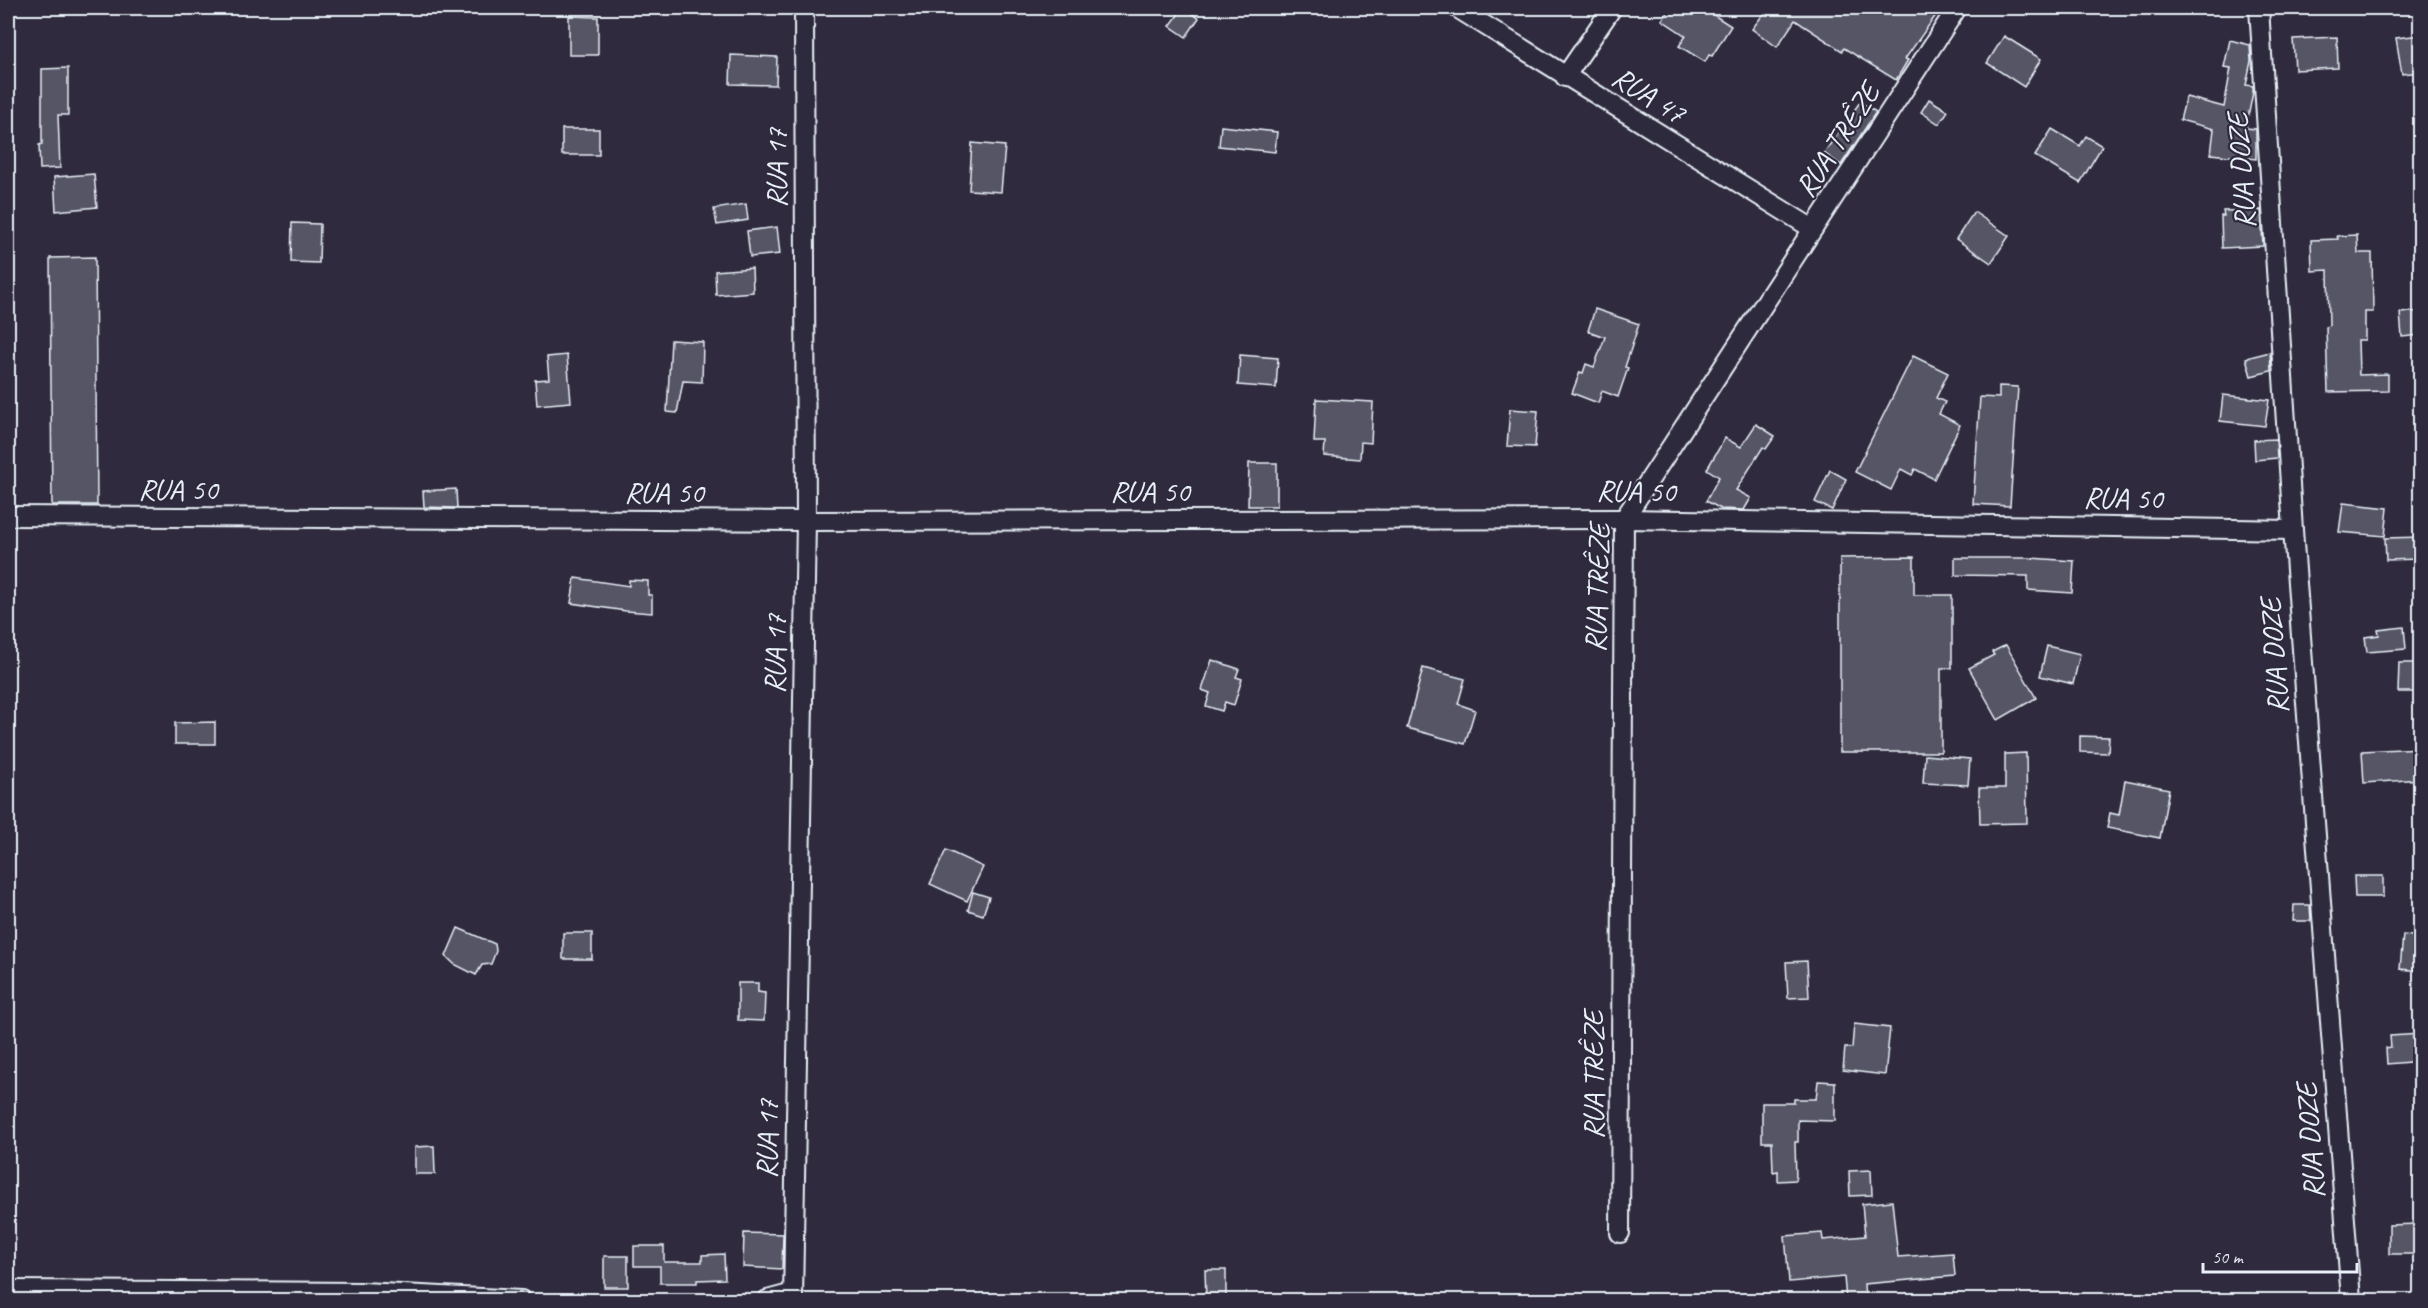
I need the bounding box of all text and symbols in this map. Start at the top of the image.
street label: RUA 47 [1605,58,1694,133]
street label: RUA TRÊZE [1786,72,1890,204]
street label: RUA DOZE [2218,108,2264,230]
street label: RUA 17 [757,127,795,208]
street label: RUA 50 [138,470,220,508]
street label: RUA 50 [1596,471,1678,511]
street label: RUA 50 [1110,472,1192,510]
street label: RUA 50 [624,473,706,511]
street label: RUA 50 [2083,478,2165,518]
street label: RUA TRÊZE [1576,519,1618,653]
street label: RUA DOZE [2251,593,2297,715]
street label: RUA 17 [755,613,795,694]
street label: RUA TRÊZE [1574,1007,1612,1139]
street label: RUA DOZE [2287,1078,2333,1200]
street label: RUA 17 [747,1098,787,1179]
scale bar [2203,1236,2358,1274]
text: 50 m [2212,1246,2245,1268]

